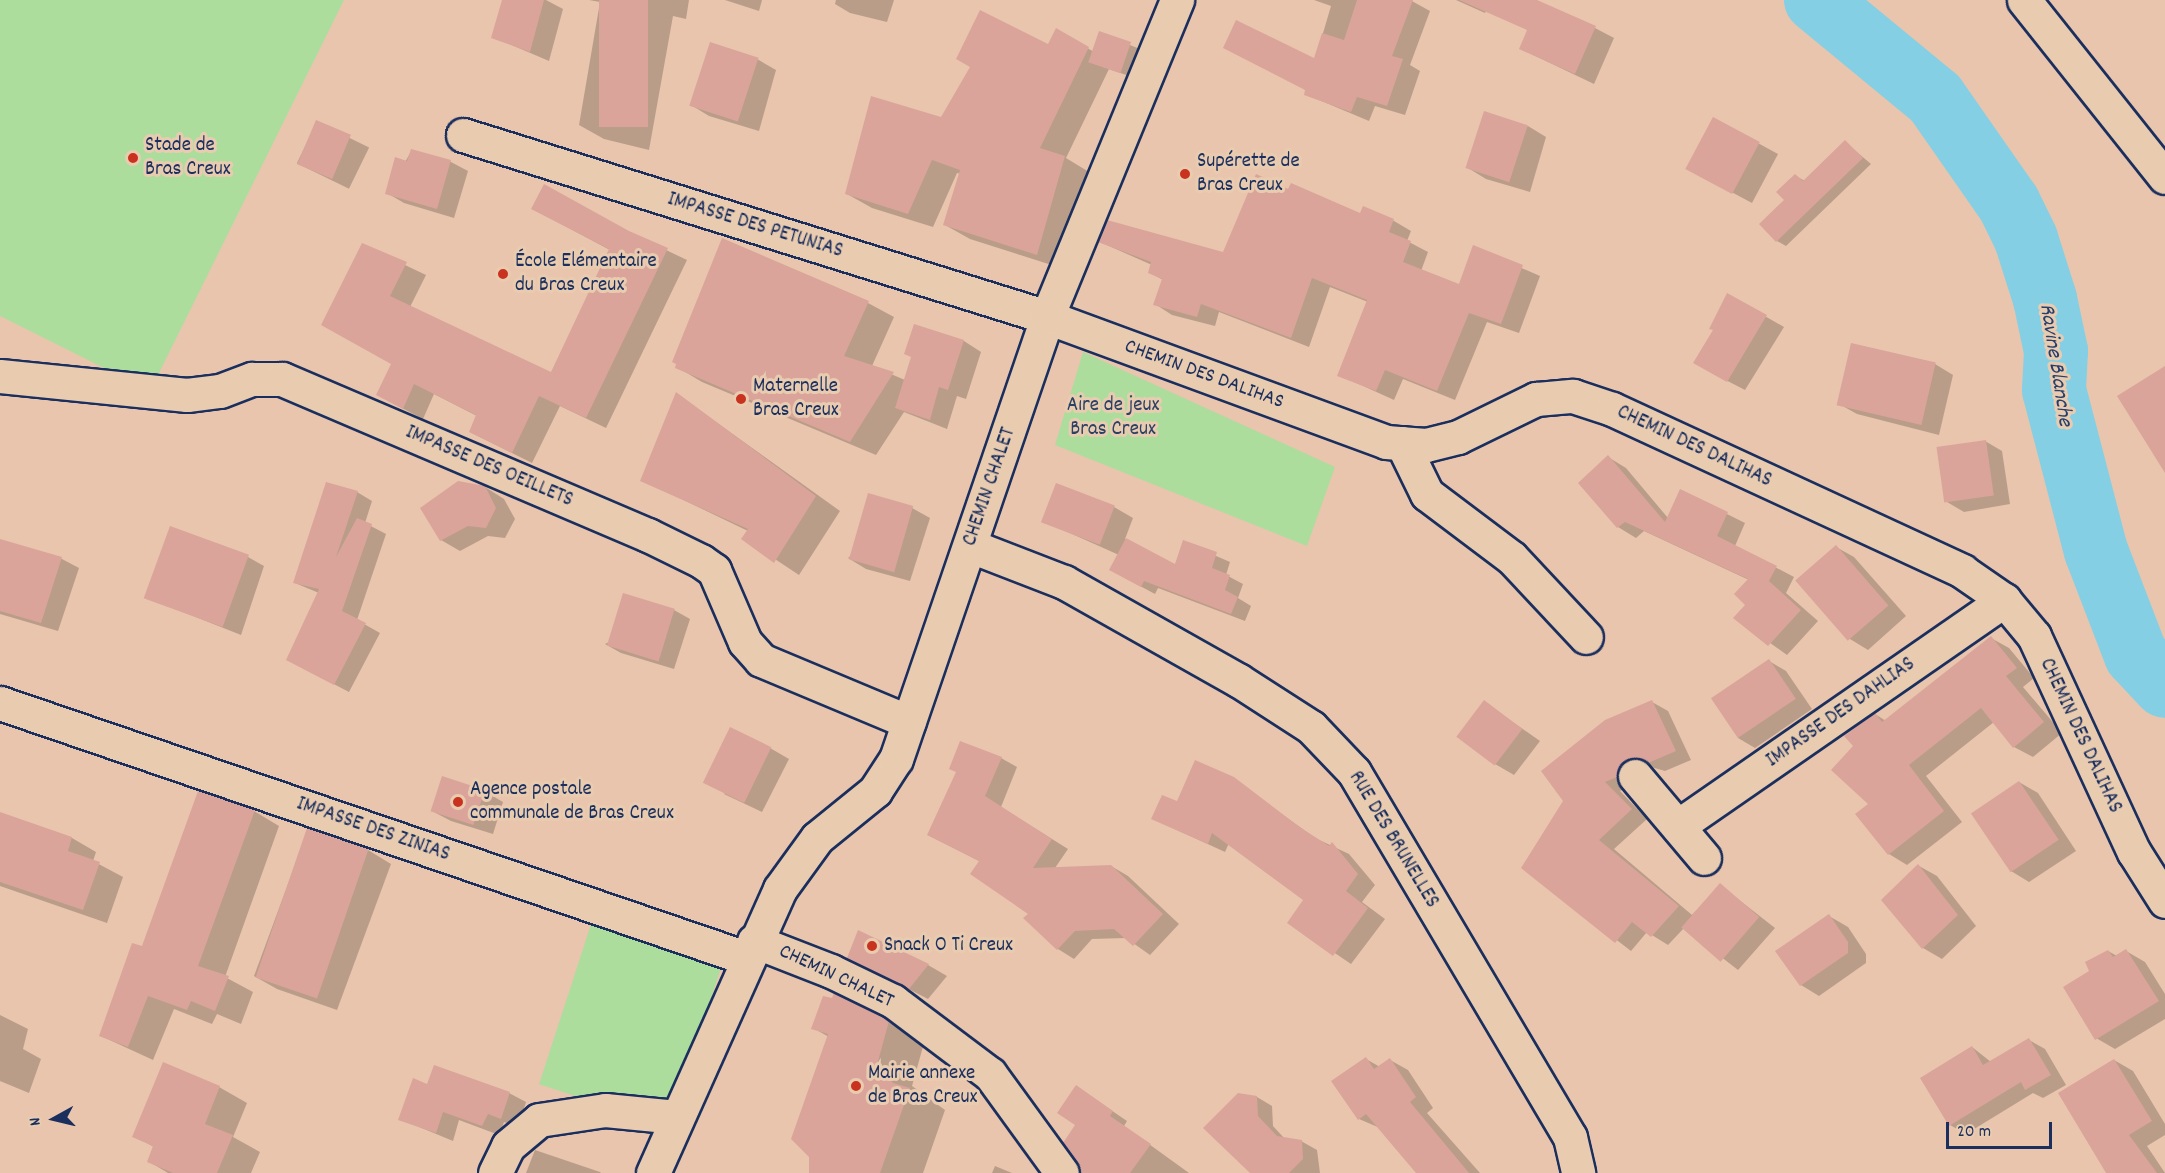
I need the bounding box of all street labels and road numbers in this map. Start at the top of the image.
street label: IMPASSE DES PETUNIAS [664,187,846,265]
street label: CHEMIN DES DALIHAS [1121,334,1287,416]
street label: CHEMIN DES DALIHAS [1613,400,1775,494]
street label: IMPASSE DES OEILLETS [401,420,577,514]
street label: CHEMIN CHALET [958,424,1022,550]
street label: IMPASSE DES DAHLIAS [1762,652,1920,774]
street label: CHEMIN DES DALIHAS [2033,655,2127,817]
street label: RUE DES BRUNELLES [1342,767,1444,913]
street label: IMPASSE DES ZINIAS [293,792,453,868]
street label: CHEMIN CHALET [775,939,897,1015]

